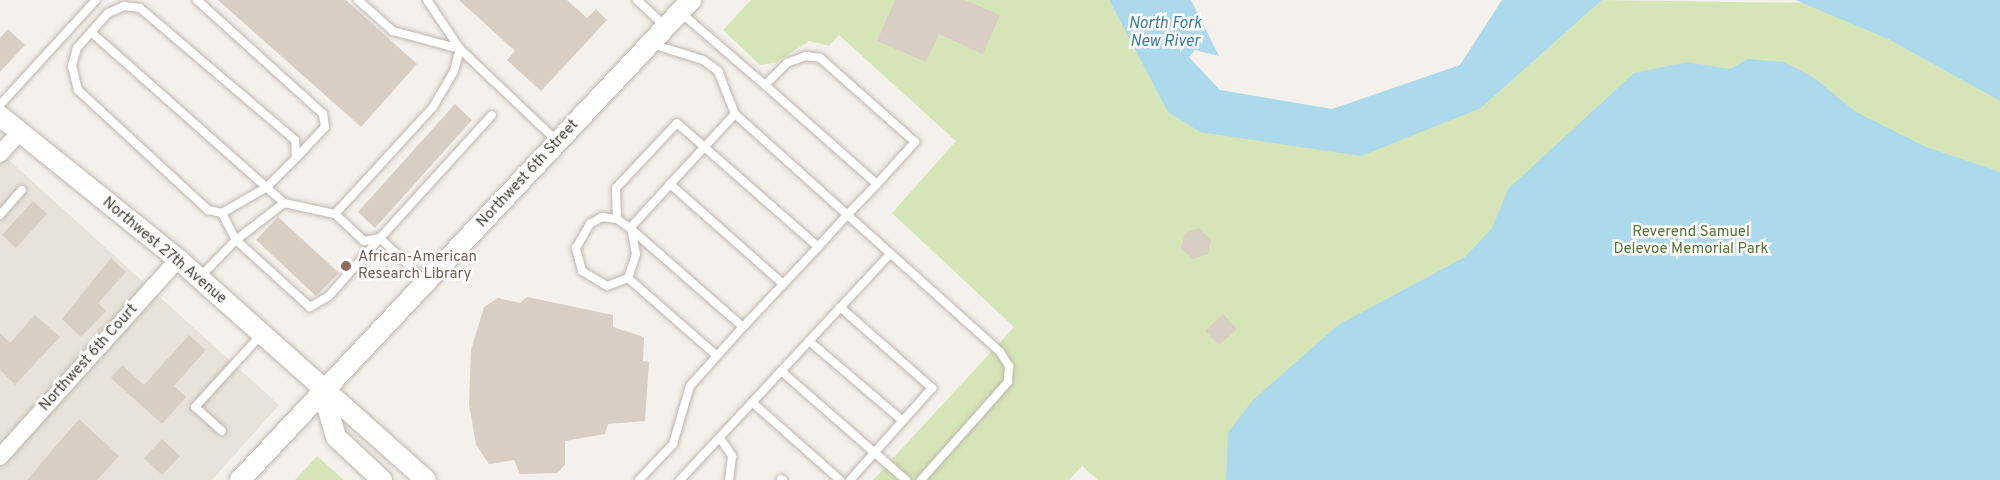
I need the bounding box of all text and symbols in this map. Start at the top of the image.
water label: North Fork New River [1129,14,1201,52]
street label: Northwest 6th Street [473,116,583,232]
street label: Northwest 27th Avenue [98,194,230,308]
park label: Reverend Samuel Delevoe Memorial Park [1613,223,1769,258]
place label: African-American Research Library [358,248,477,283]
marker: African-American Research Library [339,259,353,273]
street label: Northwest 6th Court [36,301,142,415]

